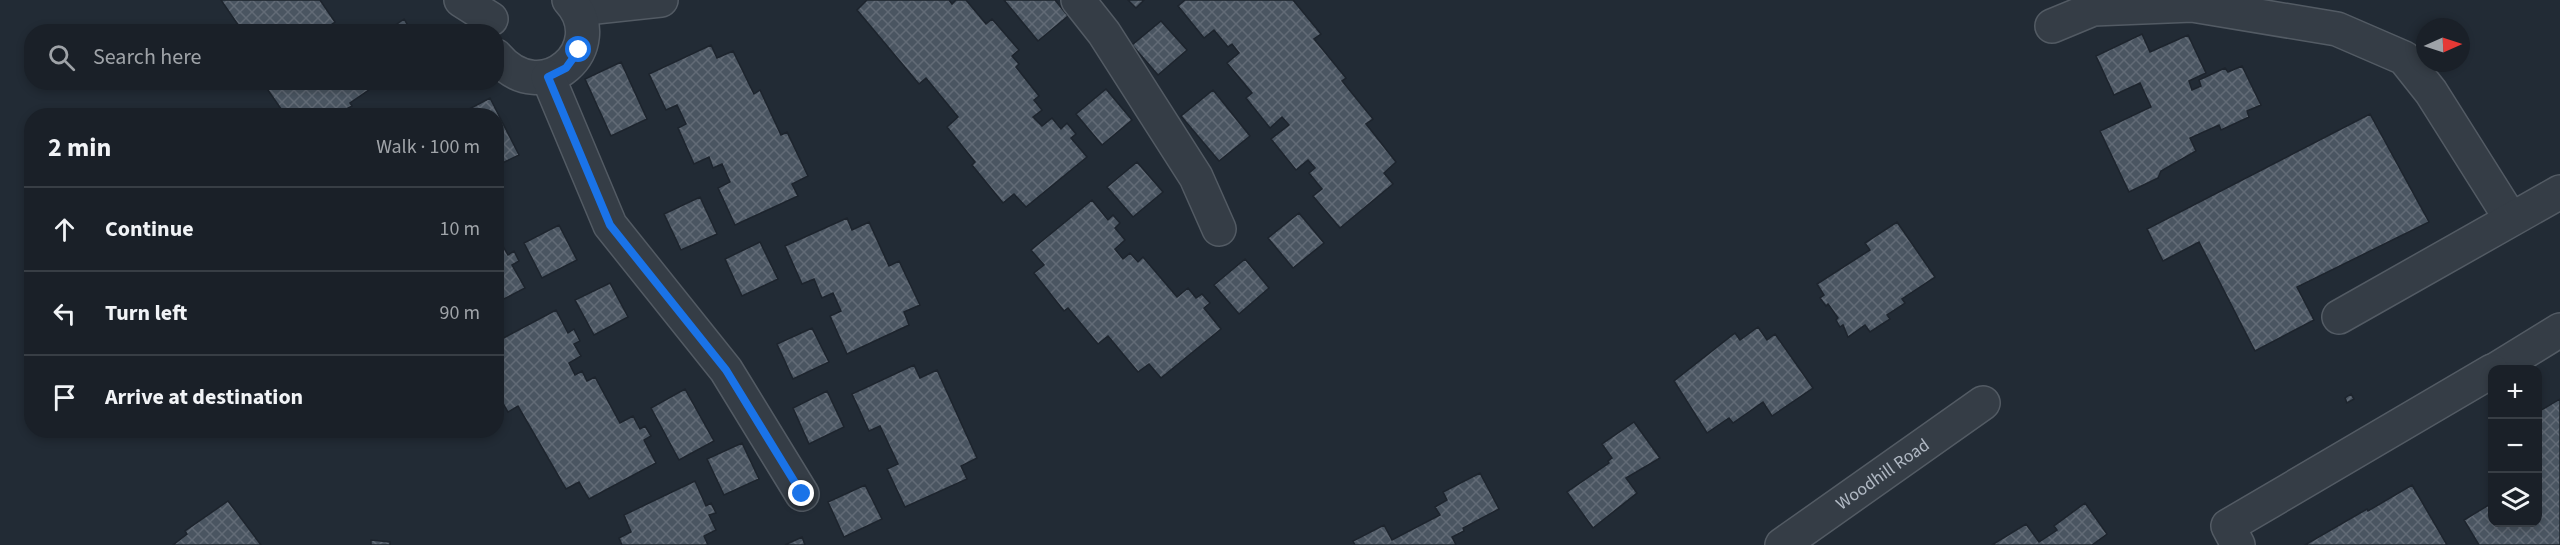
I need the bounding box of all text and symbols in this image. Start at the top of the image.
north arrow [2416,18,2470,72]
search box [24,24,504,90]
route start [565,36,591,62]
icon: search [45,41,78,74]
text: Search here [93,41,201,73]
text: 2 min [48,129,111,166]
text: Walk · 100 m [376,133,480,161]
icon: ahead [48,213,81,246]
text: Continue [105,213,194,245]
text: 10 m [440,215,480,243]
icon: left [48,297,81,330]
text: Turn left [105,297,187,329]
text: 90 m [440,299,480,327]
map controls [2488,365,2542,527]
button: + [2488,365,2542,419]
icon: arrive [48,381,81,414]
text: Arrive at destination [105,381,303,413]
button: − [2488,419,2542,473]
street label: Woodhill Road [1831,432,1934,516]
button: layers [2488,473,2542,527]
route end [788,480,814,506]

